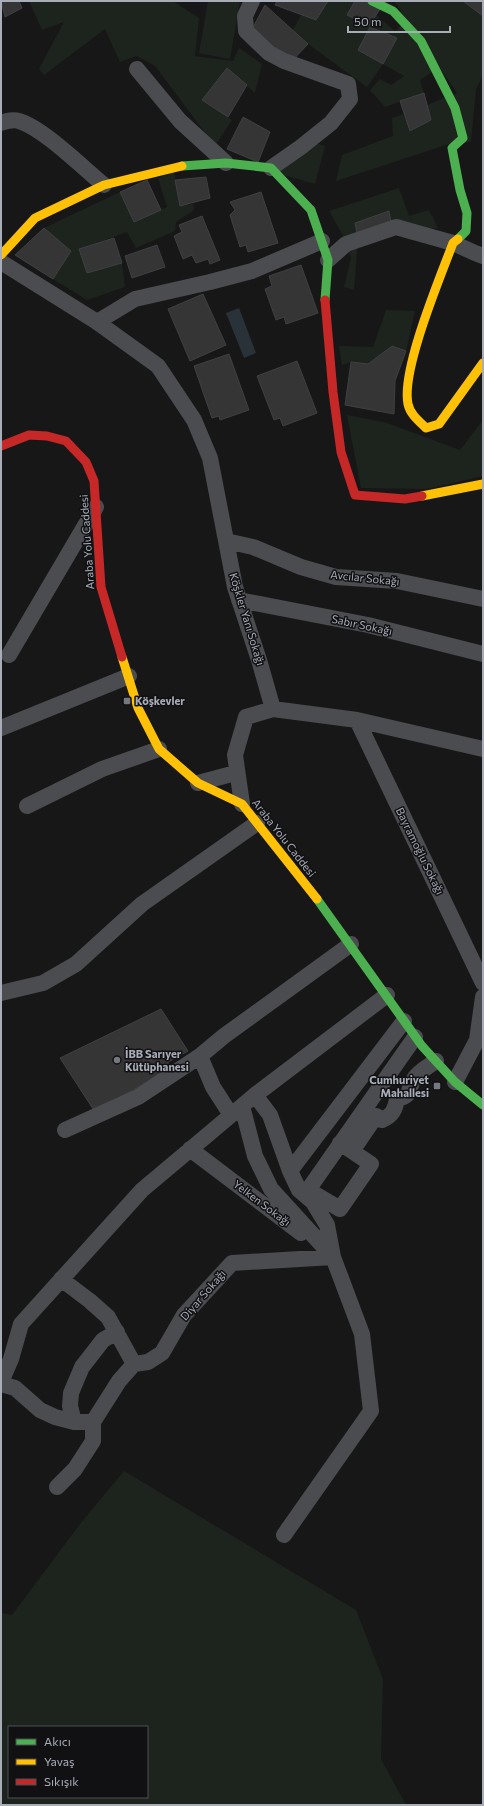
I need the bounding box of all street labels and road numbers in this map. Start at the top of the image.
street label: Araba Yolu Caddesi [77,494,96,590]
street label: Avcılar Sokağı [330,567,400,588]
street label: Köşkler Yanı Sokağı [227,571,268,667]
street label: Sabır Sokağı [331,612,394,637]
street label: Araba Yolu Caddesi [250,796,319,879]
street label: Bayramoğlu Sokağı [394,805,447,896]
street label: Yelken Sokağı [231,1177,293,1228]
street label: Diyar Sokağı [177,1267,228,1322]

